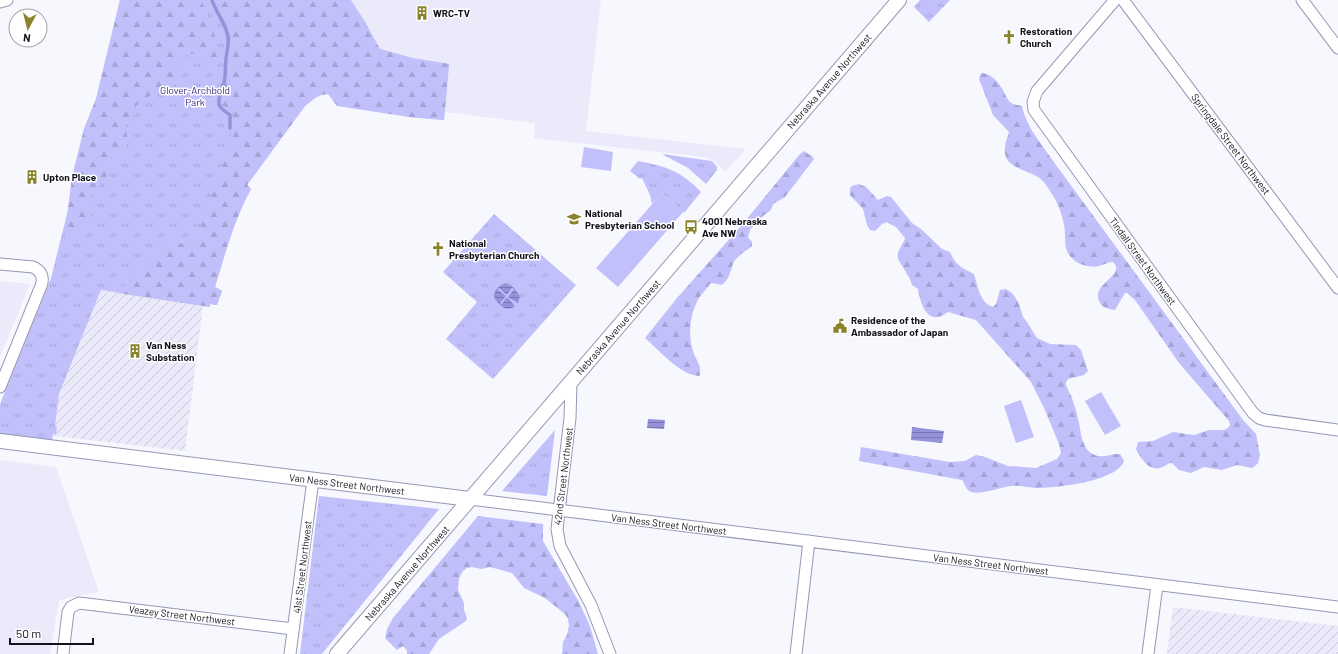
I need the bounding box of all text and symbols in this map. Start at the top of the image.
building icon: WRC-TV [414,5,430,21]
place label: WRC-TV [433,7,470,19]
north arrow [8,8,48,48]
place label: Restoration Church [1020,25,1072,49]
church icon: Restoration Church [1001,29,1017,45]
street label: Nebraska Avenue Northwest [784,31,874,131]
text: N [22,32,31,45]
park label: Glover-Archbold Park [160,84,230,108]
street label: Springdale Street Northwest [1189,91,1273,197]
building icon: Upton Place [24,169,40,185]
place label: Upton Place [43,171,97,183]
place label: National Presbyterian School [585,207,674,231]
school or university icon: National Presbyterian School [566,211,582,227]
place label: 4001 Nebraska Ave NW [702,215,767,239]
street label: Tindall Street Northwest [1107,215,1179,308]
bus stop icon: 4001 Nebraska Ave NW [683,219,699,235]
place label: National Presbyterian Church [449,237,539,261]
church icon: National Presbyterian Church [430,241,446,257]
street label: Nebraska Avenue Northwest [573,277,663,377]
place label: Residence of the Ambassador of Japan [851,314,948,338]
public building icon: Residence of the Ambassador of Japan [832,318,848,334]
place label: Van Ness Substation [146,339,194,363]
building icon: Van Ness Substation [127,343,143,359]
street label: 42nd Street Northwest [551,426,575,526]
street label: Van Ness Street Northwest [289,471,406,497]
street label: Van Ness Street Northwest [611,511,728,537]
street label: 41st Street Northwest [290,520,314,614]
street label: Nebraska Avenue Northwest [362,523,452,623]
street label: Van Ness Street Northwest [933,551,1050,577]
street label: Veazey Street Northwest [128,603,236,628]
scale bar [10,620,93,646]
text: 50 m [16,626,41,640]

